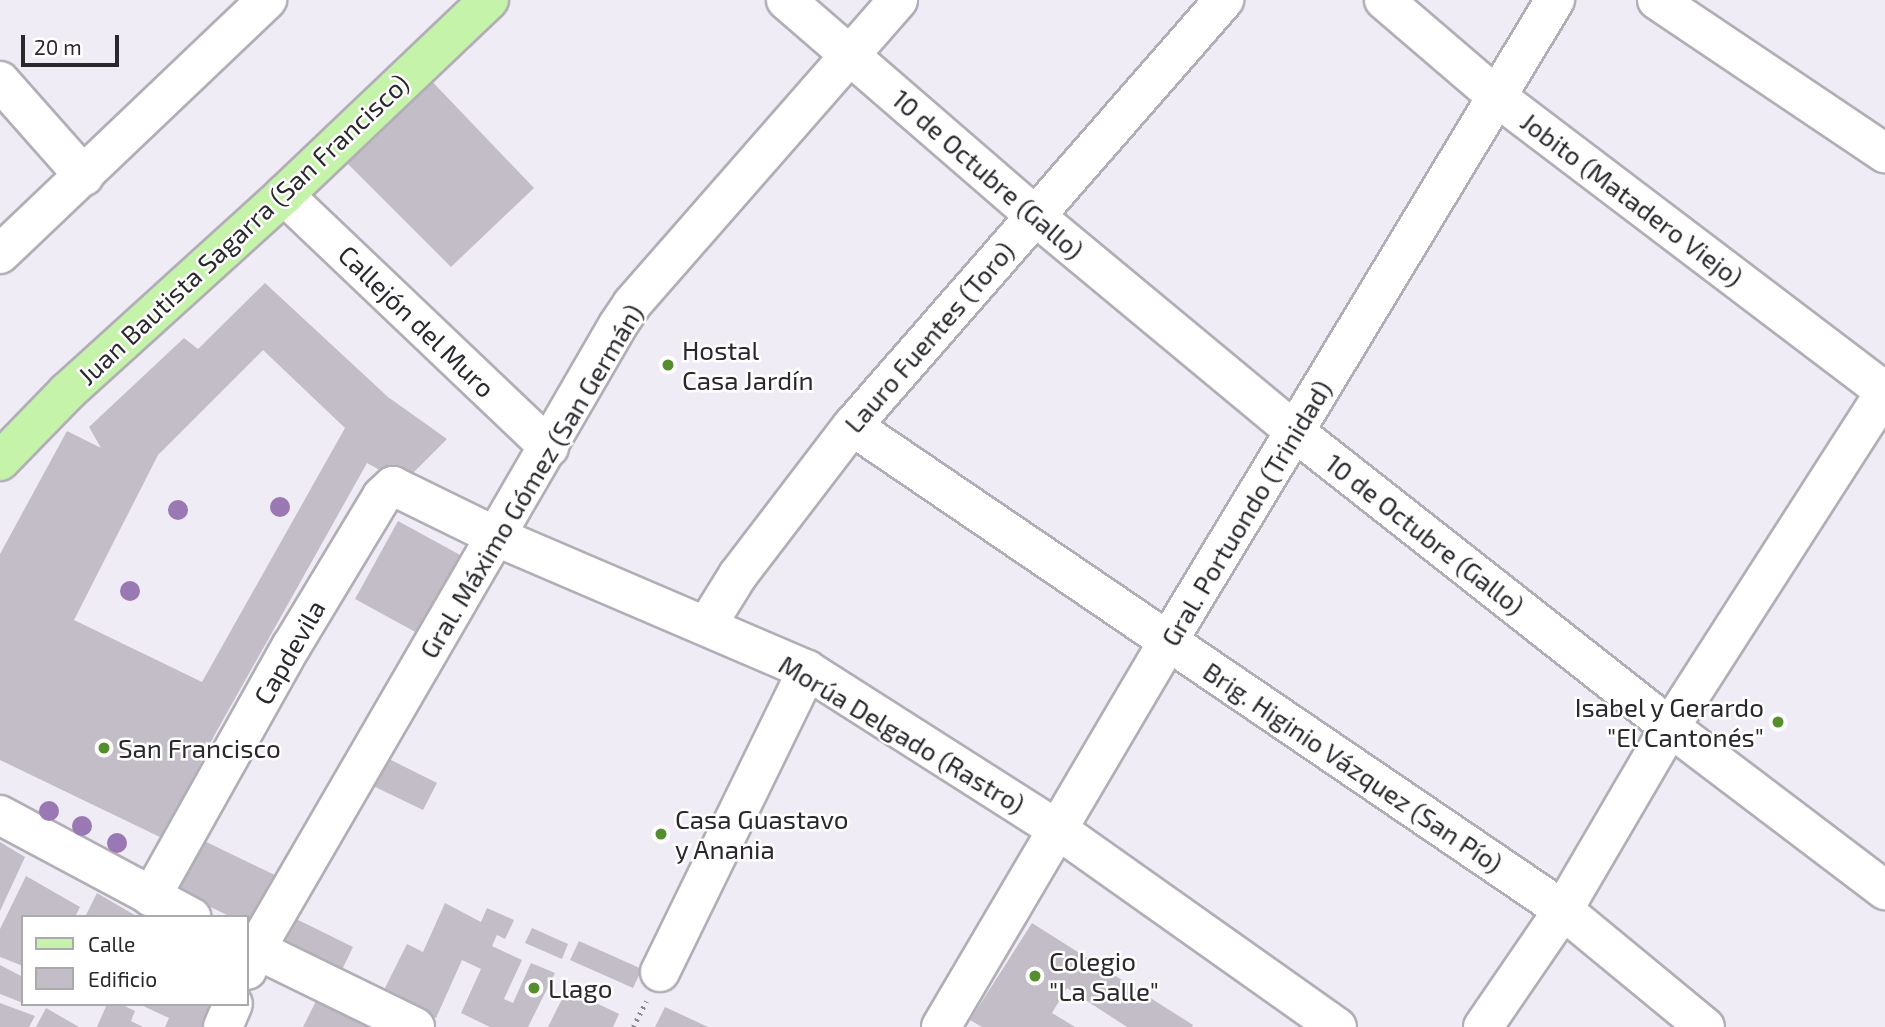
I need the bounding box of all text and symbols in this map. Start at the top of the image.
scale bar [24,21,122,65]
text: 20 m [34,34,82,59]
street label: Juan Bautista Sagarra (San Francisco) [71,67,415,391]
street label: 10 de Octubre (Gallo) [886,83,1090,265]
street label: Jobito (Matadero Viejo) [1515,105,1749,293]
street label: Lauro Fuentes (Toro) [838,235,1020,439]
street label: Callejón del Muro [332,238,502,404]
street label: Gral. Máximo Gómez (San Germán) [413,298,649,664]
place label: Hostal Casa Jardín [682,334,814,396]
marker: Hostal Casa Jardín [660,357,676,373]
street label: Gral. Portuondo (Trinidad) [1154,375,1338,651]
street label: 10 de Octubre (Gallo) [1320,447,1530,621]
street label: Capdevila [247,594,331,710]
street label: Morúa Delgado (Rastro) [774,648,1030,820]
street label: Brig. Higinio Vázquez (San Pío) [1197,655,1509,879]
place label: Isabel y Gerardo "El Cantonés" [1573,691,1764,752]
marker: Isabel y Gerardo "El Cantonés" [1770,714,1786,730]
place label: San Francisco [118,732,281,764]
marker: San Francisco [96,740,112,756]
place label: Casa Guastavo y Anania [675,803,849,864]
marker: Casa Guastavo y Anania [653,826,669,842]
legend [21,915,248,1006]
text: Calle [88,931,135,956]
place label: Colegio "La Salle" [1049,945,1159,1006]
text: Edificio [88,966,157,991]
marker: Colegio "La Salle" [1027,968,1043,984]
place label: Llago [548,972,613,1004]
marker: Llago [526,980,542,996]

